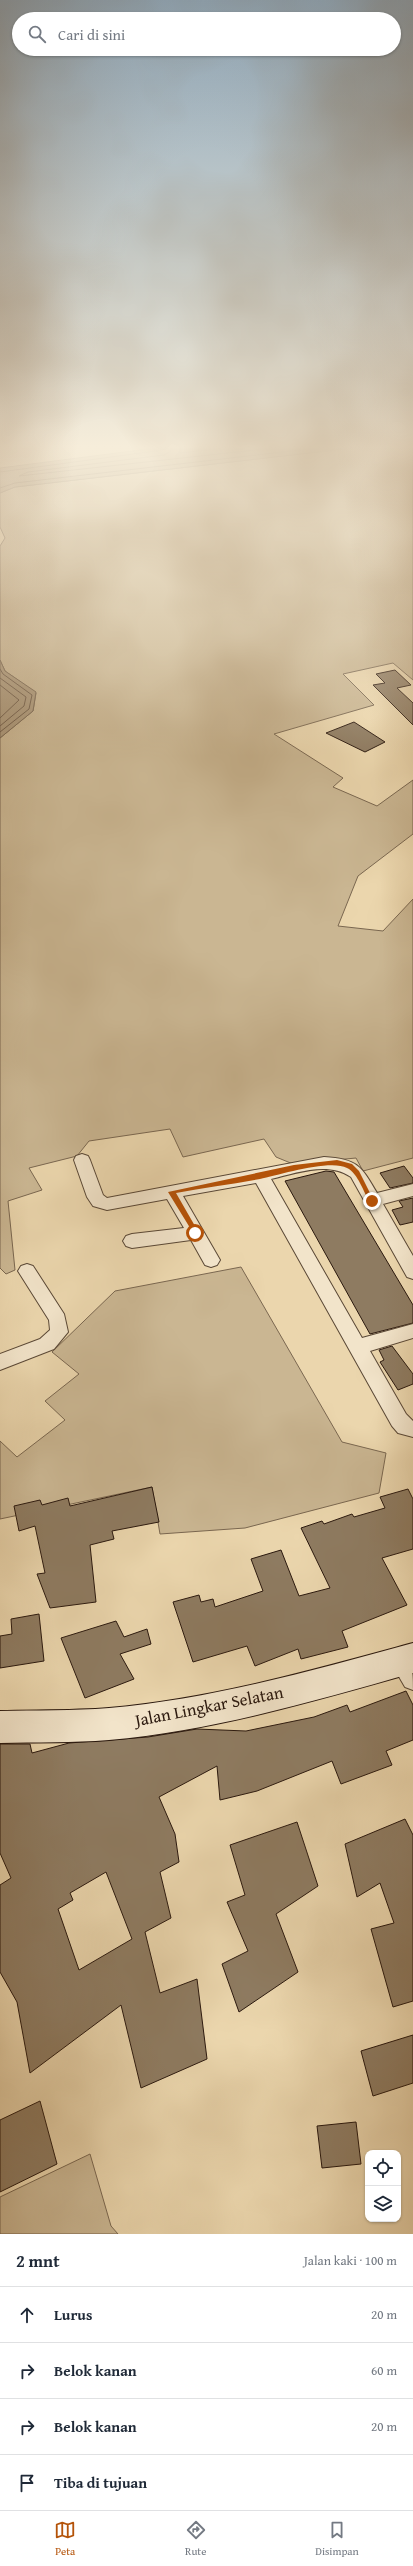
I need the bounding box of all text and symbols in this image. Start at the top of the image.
search box [12,12,401,56]
icon: search [26,23,48,45]
text: Cari di sini [58,24,125,45]
route end [363,1192,381,1210]
route start [186,1224,204,1242]
street label: Jalan Lingkar Selatan [131,1679,286,1733]
map controls [365,2150,401,2222]
button: locate [365,2150,401,2186]
button: layers [365,2186,401,2222]
text: 2 mnt [16,2248,60,2273]
text: Jalan kaki · 100 m [304,2251,397,2270]
icon: ahead [16,2304,38,2326]
text: Lurus [54,2304,92,2325]
text: 20 m [371,2305,397,2324]
icon: right [16,2360,38,2382]
text: Belok kanan [54,2360,137,2381]
text: 60 m [371,2361,397,2380]
icon: right [16,2416,38,2438]
text: Belok kanan [54,2416,137,2437]
text: 20 m [371,2417,397,2436]
icon: arrive [16,2472,38,2494]
text: Tiba di tujuan [54,2472,147,2493]
tab: Peta [54,2519,76,2559]
tab: Rute [185,2519,207,2559]
tab: Disimpan [315,2519,359,2559]

